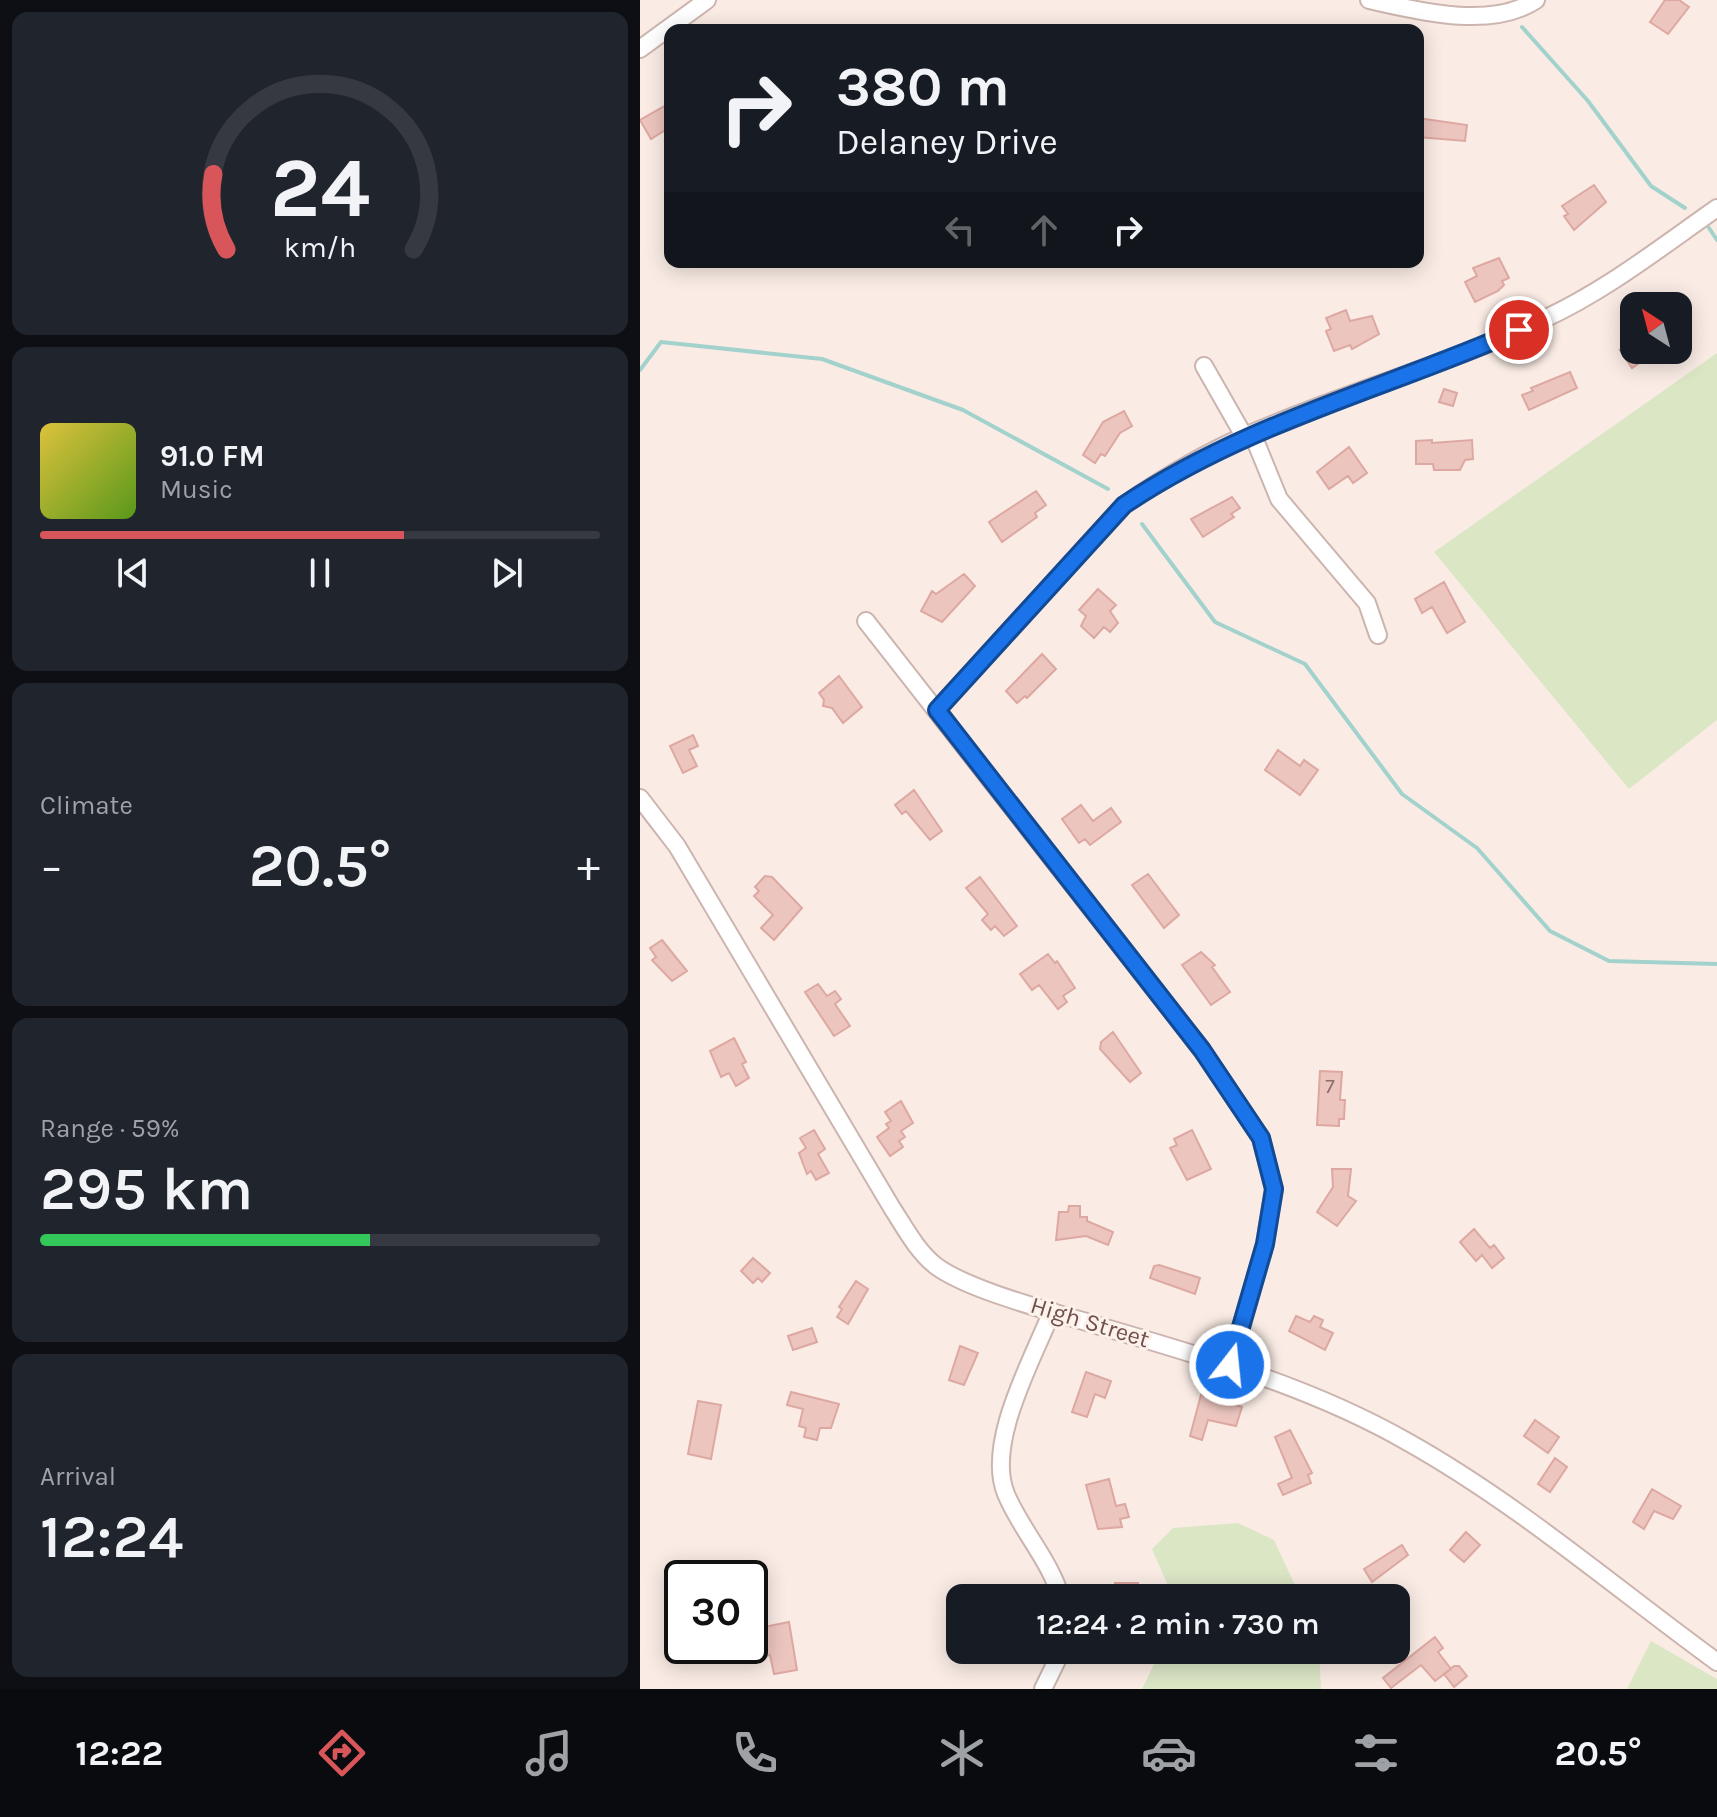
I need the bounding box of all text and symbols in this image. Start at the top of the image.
text: 380 m [836,54,1010,119]
icon: right [704,56,808,160]
text: Delaney Drive [836,121,1058,163]
text: 24 [270,139,370,236]
icon: left [938,208,982,252]
icon: ahead [1022,208,1066,252]
icon: right [1106,208,1150,252]
text: km/h [284,231,356,264]
north arrow [1620,292,1692,364]
map controls [1620,292,1692,364]
pin [1485,296,1553,364]
icon: arrive [1497,308,1541,352]
text: 91.0 FM [160,438,265,474]
text: Music [160,474,233,505]
icon: previous [111,551,155,595]
icon: pause [298,551,342,595]
icon: next [485,551,529,595]
text: Climate [40,790,133,821]
text: 20.5° [249,831,391,901]
text: − [40,841,63,892]
text: + [577,841,600,892]
house number: 7 [1325,1075,1335,1098]
text: Range · 59% [40,1113,180,1144]
text: 295 km [40,1154,253,1224]
street label: High Street [1027,1291,1153,1353]
position arrow [1188,1323,1272,1407]
text: Arrival [40,1461,116,1492]
text: 12:24 [40,1502,183,1572]
speed limit sign: 30 [664,1560,768,1664]
text: 12:24 · 2 min · 730 m [1036,1606,1320,1642]
icon: directions [314,1725,370,1781]
icon: music [521,1725,577,1781]
icon: phone [727,1725,783,1781]
icon: climate [934,1725,990,1781]
icon: car [1141,1725,1197,1781]
icon: filters [1348,1725,1404,1781]
text: 12:22 [75,1732,163,1774]
text: 20.5° [1554,1732,1642,1774]

